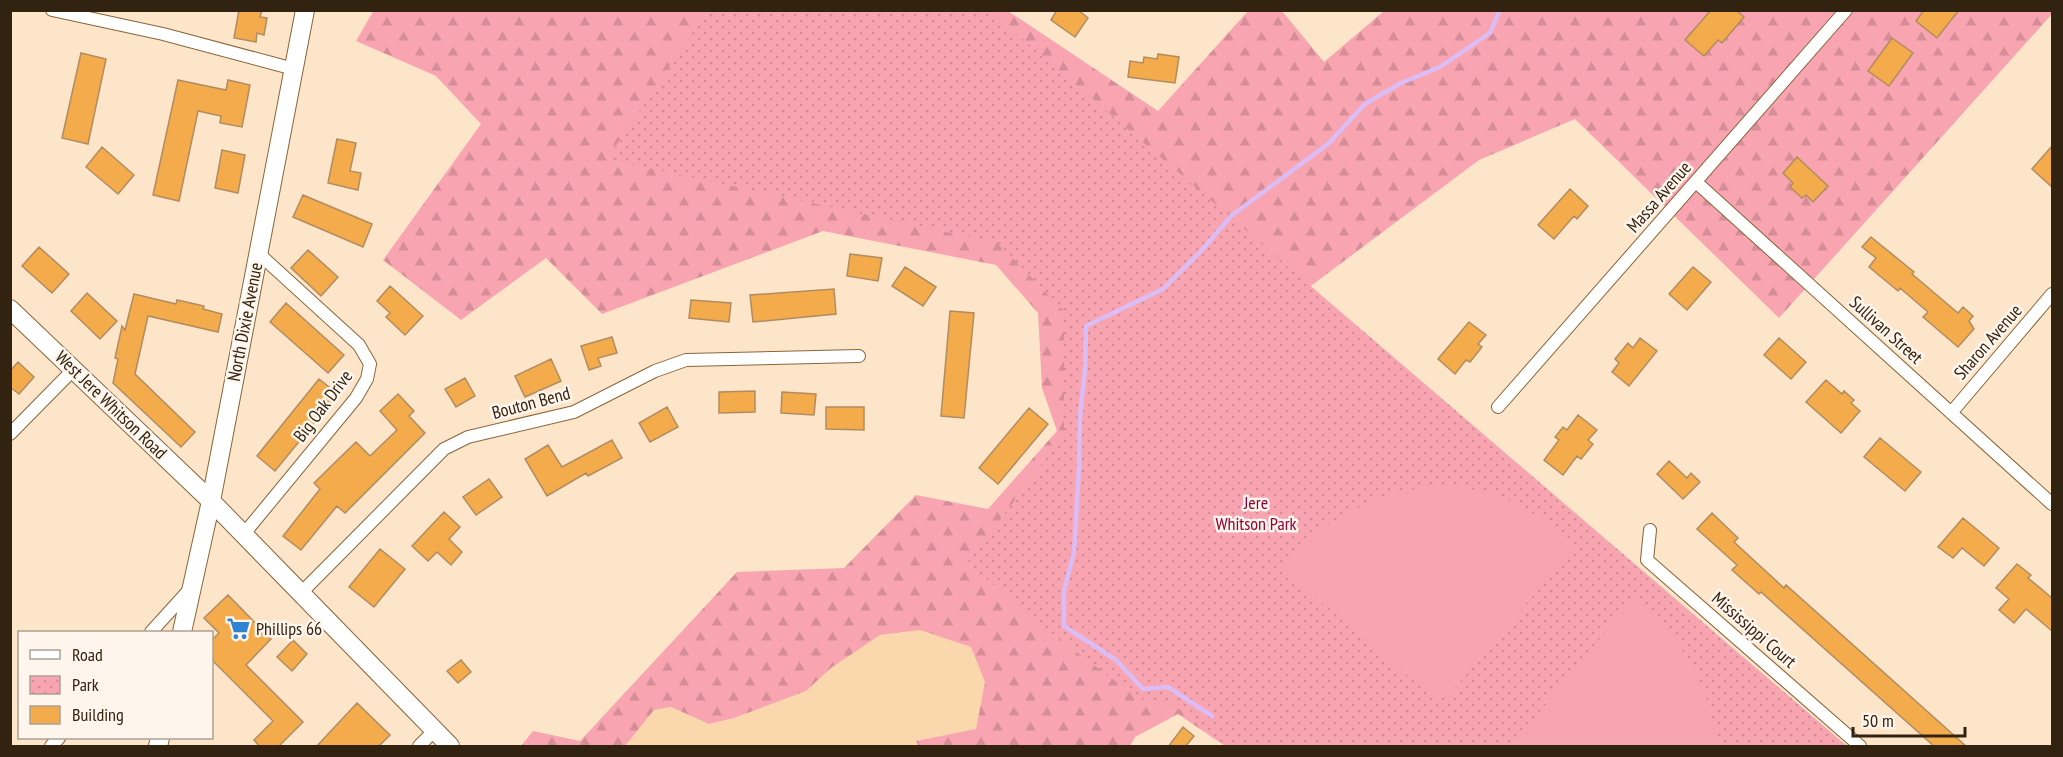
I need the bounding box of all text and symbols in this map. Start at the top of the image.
street label: Massa Avenue [1621,156,1696,237]
street label: North Dixie Avenue [222,261,267,383]
street label: Sullivan Street [1845,291,1928,369]
street label: Sharon Avenue [1949,299,2027,384]
street label: West Jere Whitson Road [51,345,172,464]
street label: Big Oak Drive [288,365,357,446]
street label: Bouton Bend [489,381,572,424]
park label: Jere Whitson Park [1215,491,1297,535]
street label: Mississippi Court [1707,587,1801,673]
supermarket icon: Phillips 66 [225,616,251,642]
place label: Phillips 66 [256,617,322,640]
legend [18,631,213,739]
text: Road [72,643,103,666]
text: Park [72,673,99,696]
scale bar [1853,700,1966,738]
text: Building [72,703,124,726]
text: 50 m [1862,709,1894,732]

